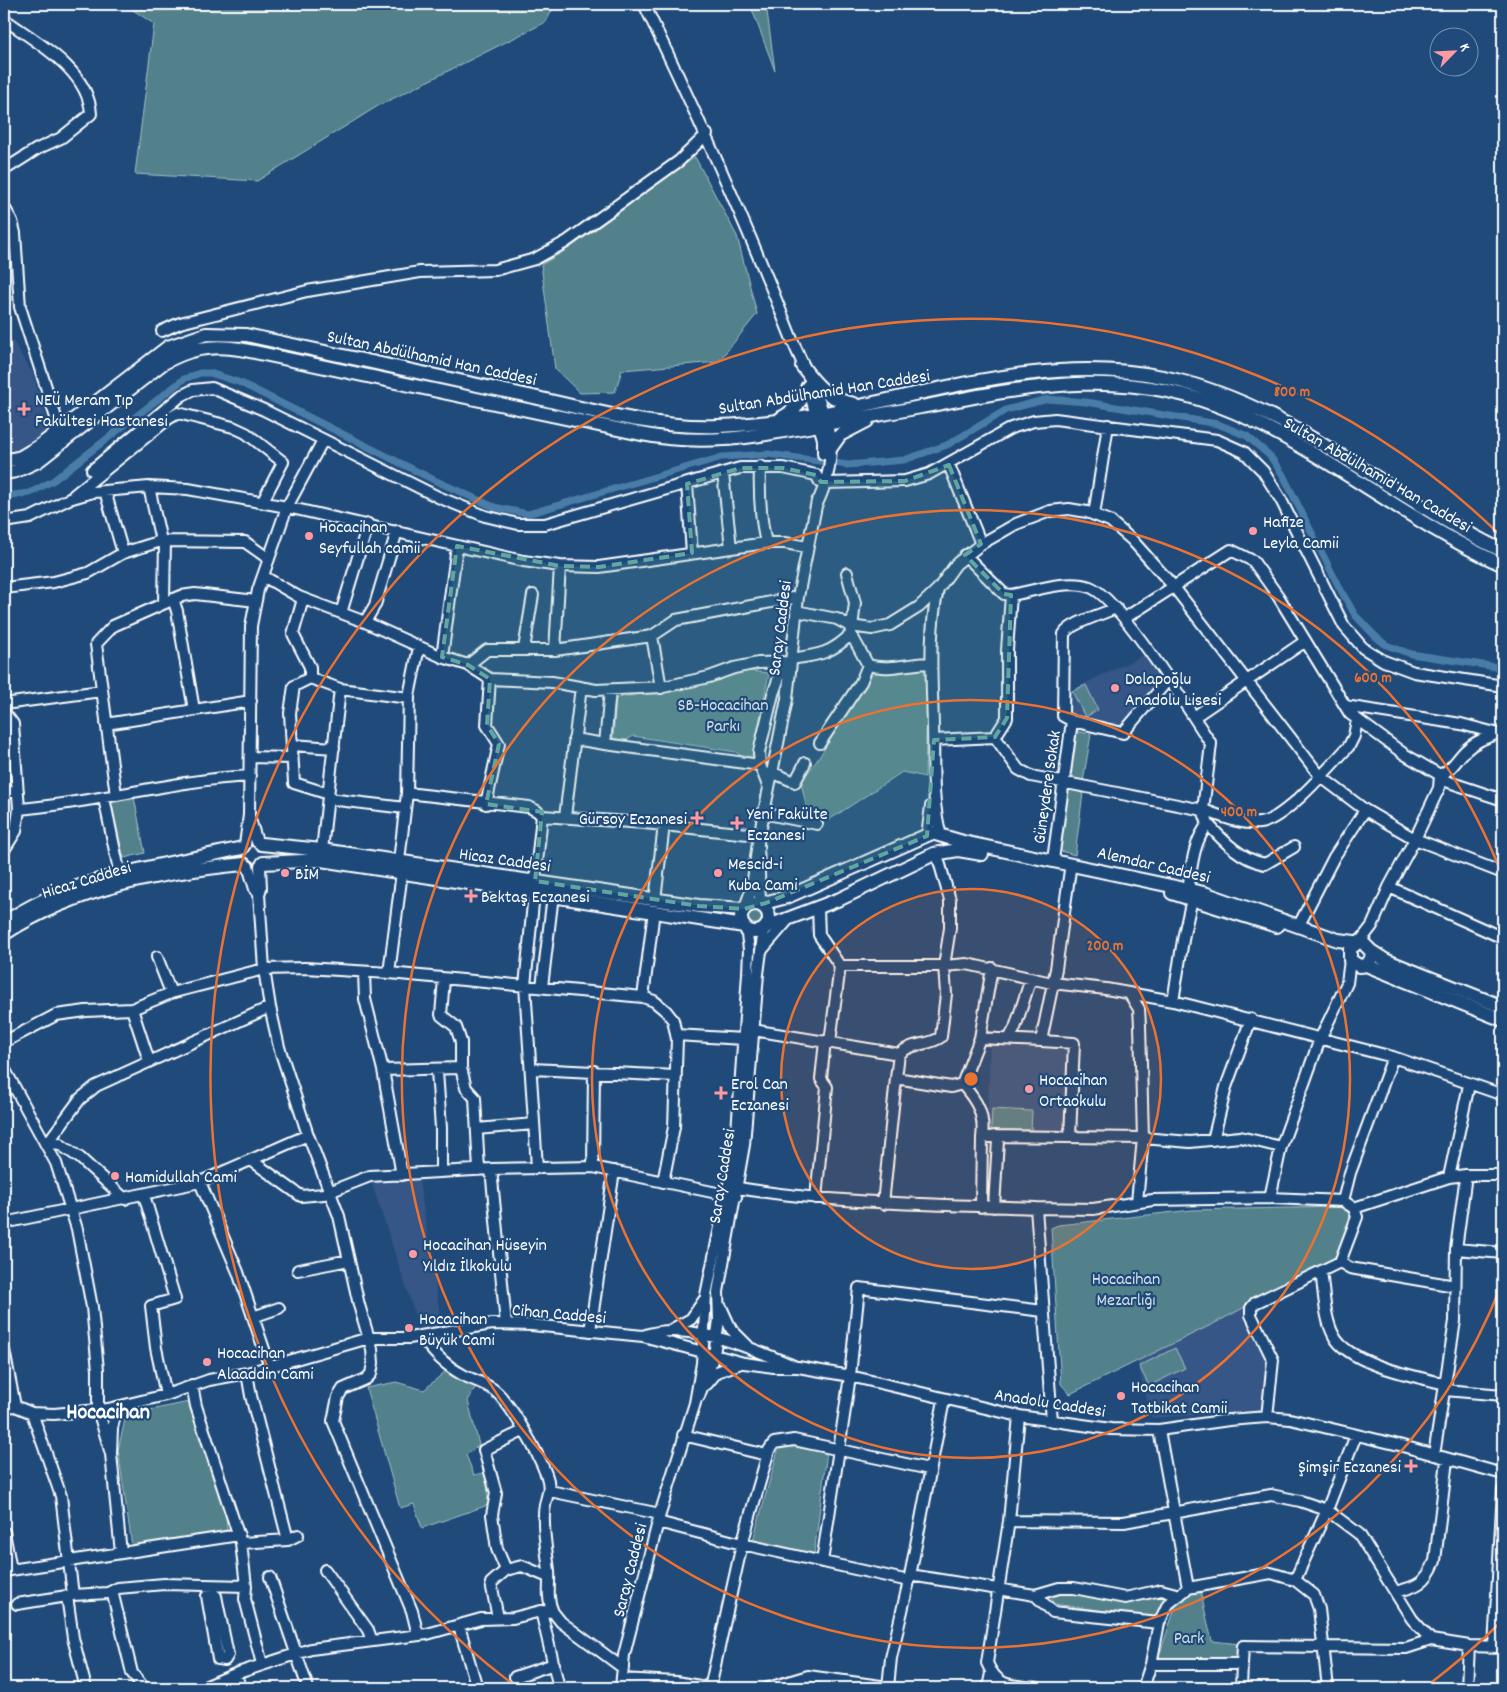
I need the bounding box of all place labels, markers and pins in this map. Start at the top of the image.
place label: NEÜ Meram Tıp Fakültesi Hastanesi [35,389,168,435]
marker: NEÜ Meram Tıp Fakültesi Hastanesi [17,402,31,416]
place label: Hafize Leyla Camii [1263,511,1339,557]
place label: Hocacihan Seyfullah camii [319,516,420,562]
marker: Hafize Leyla Camii [1247,525,1259,537]
marker: Hocacihan Seyfullah camii [303,530,315,542]
place label: Dolapoğlu Anadolu Lisesi [1125,668,1221,714]
marker: Dolapoğlu Anadolu Lisesi [1109,682,1121,694]
place label: Yeni Fakülte Eczanesi [747,803,828,849]
place label: Gürsoy Eczanesi [579,808,687,833]
marker: Gürsoy Eczanesi [691,812,703,824]
marker: Yeni Fakülte Eczanesi [731,817,743,829]
place label: Mescid-i Kuba Cami [728,853,797,899]
place label: BİM [295,863,319,888]
marker: BİM [279,867,291,879]
marker: Mescid-i Kuba Cami [712,867,724,879]
place label: Bektaş Eczanesi [481,886,590,911]
marker: Bektaş Eczanesi [465,890,477,902]
place label: Hocacihan Ortaokulu [1039,1069,1107,1115]
centre of rings [962,1070,980,1088]
place label: Erol Can Eczanesi [731,1073,789,1119]
marker: Hocacihan Ortaokulu [1023,1083,1035,1095]
marker: Erol Can Eczanesi [715,1087,727,1099]
place label: Hamidullah Cami [125,1166,237,1191]
marker: Hamidullah Cami [109,1170,121,1182]
place label: Hocacihan Hüseyin Yıldız İlkokulu [423,1234,547,1280]
marker: Hocacihan Hüseyin Yıldız İlkokulu [407,1248,419,1260]
place label: Hocacihan Büyük Cami [419,1308,495,1354]
marker: Hocacihan Büyük Cami [403,1322,415,1334]
place label: Hocacihan Alaaddin Cami [217,1342,314,1388]
marker: Hocacihan Alaaddin Cami [201,1356,213,1368]
place label: Hocacihan Tatbikat Camii [1131,1376,1227,1422]
marker: Hocacihan Tatbikat Camii [1115,1390,1127,1402]
place label: Şimşir Eczanesi [1298,1456,1401,1481]
marker: Şimşir Eczanesi [1405,1460,1417,1472]

